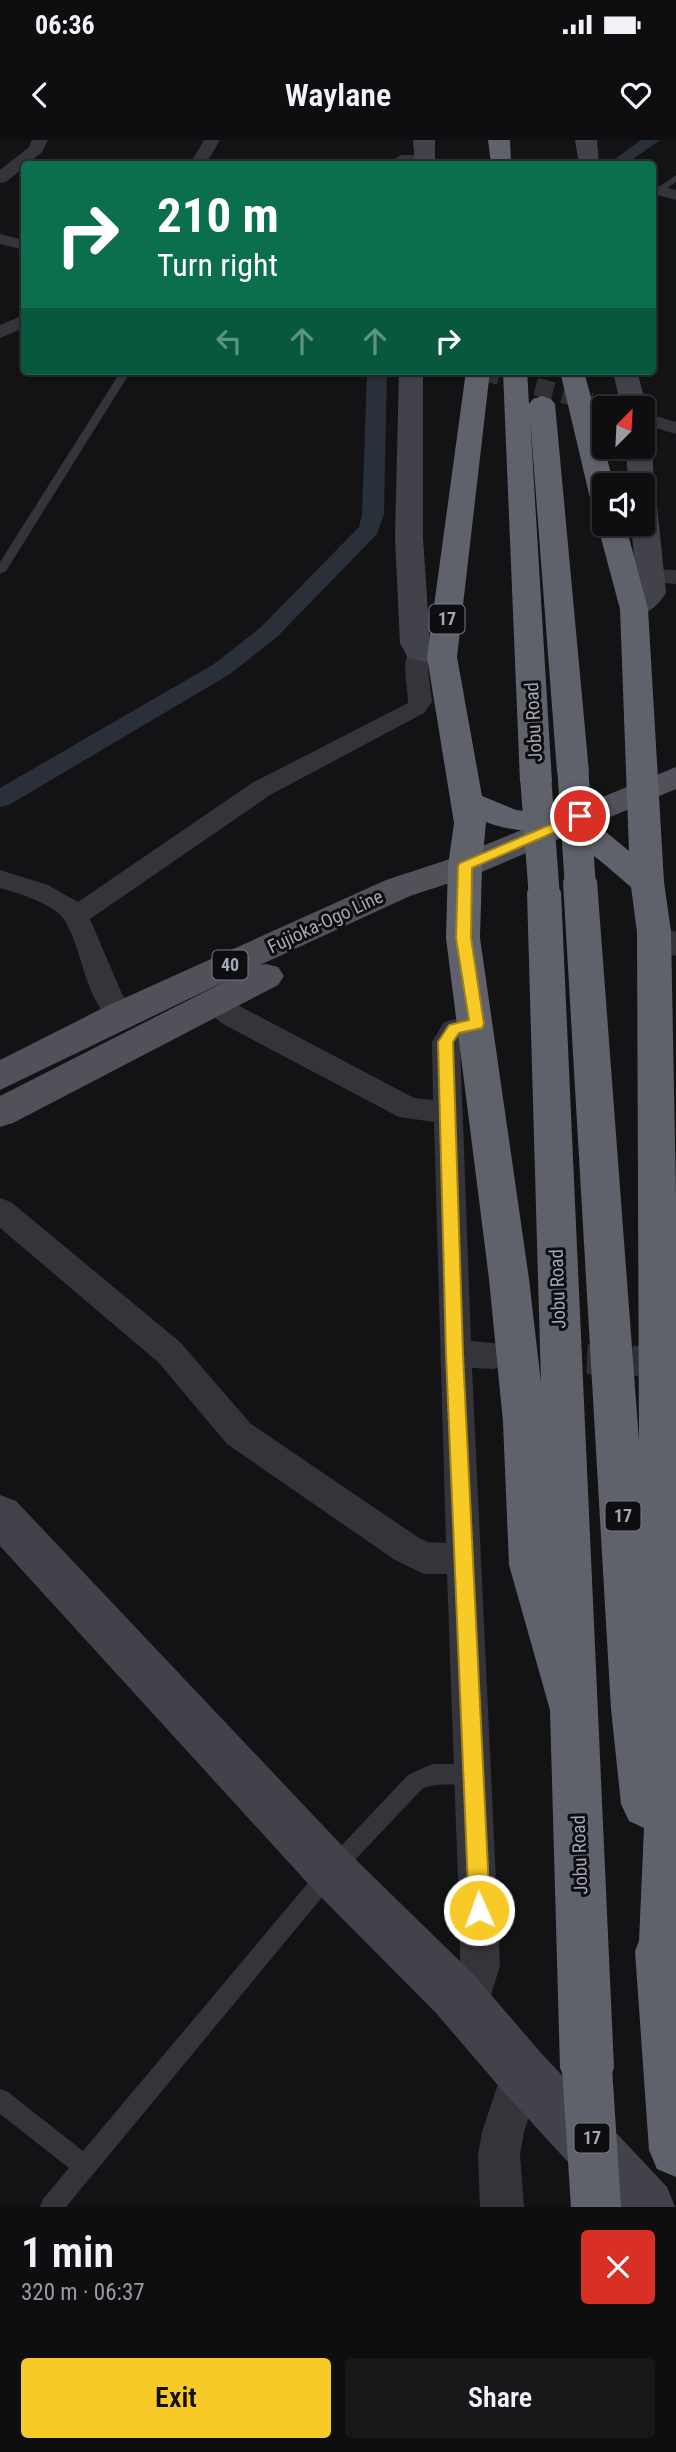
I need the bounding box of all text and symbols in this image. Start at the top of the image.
text: 06:36 [35,10,95,40]
icon: back [21,76,59,114]
text: Waylane [285,76,391,114]
icon: heart [617,76,655,114]
text: 210 m [157,187,279,244]
icon: right [42,189,133,280]
text: Turn right [157,246,278,284]
icon: left [210,322,248,360]
icon: ahead [283,322,321,360]
icon: ahead [356,322,394,360]
icon: right [429,322,467,360]
north arrow [592,396,654,458]
map controls [592,396,655,536]
button: sound [592,473,655,536]
road number: 17 [430,604,464,634]
street label: Jobu Road [520,682,547,762]
pin [550,786,610,846]
icon: arrive [561,797,599,835]
street label: Fujioka-Ogo Line [264,885,387,958]
road number: 40 [212,950,247,980]
street label: Jobu Road [545,1249,570,1329]
road number: 17 [606,1502,640,1531]
street label: Jobu Road [567,1815,592,1895]
position arrow [442,1873,516,1947]
road number: 17 [574,2124,610,2152]
text: 1 min [21,2228,114,2277]
button: close [581,2230,655,2304]
text: 320 m · 06:37 [21,2279,145,2306]
button: Exit [21,2358,331,2438]
button: Share [345,2358,655,2438]

